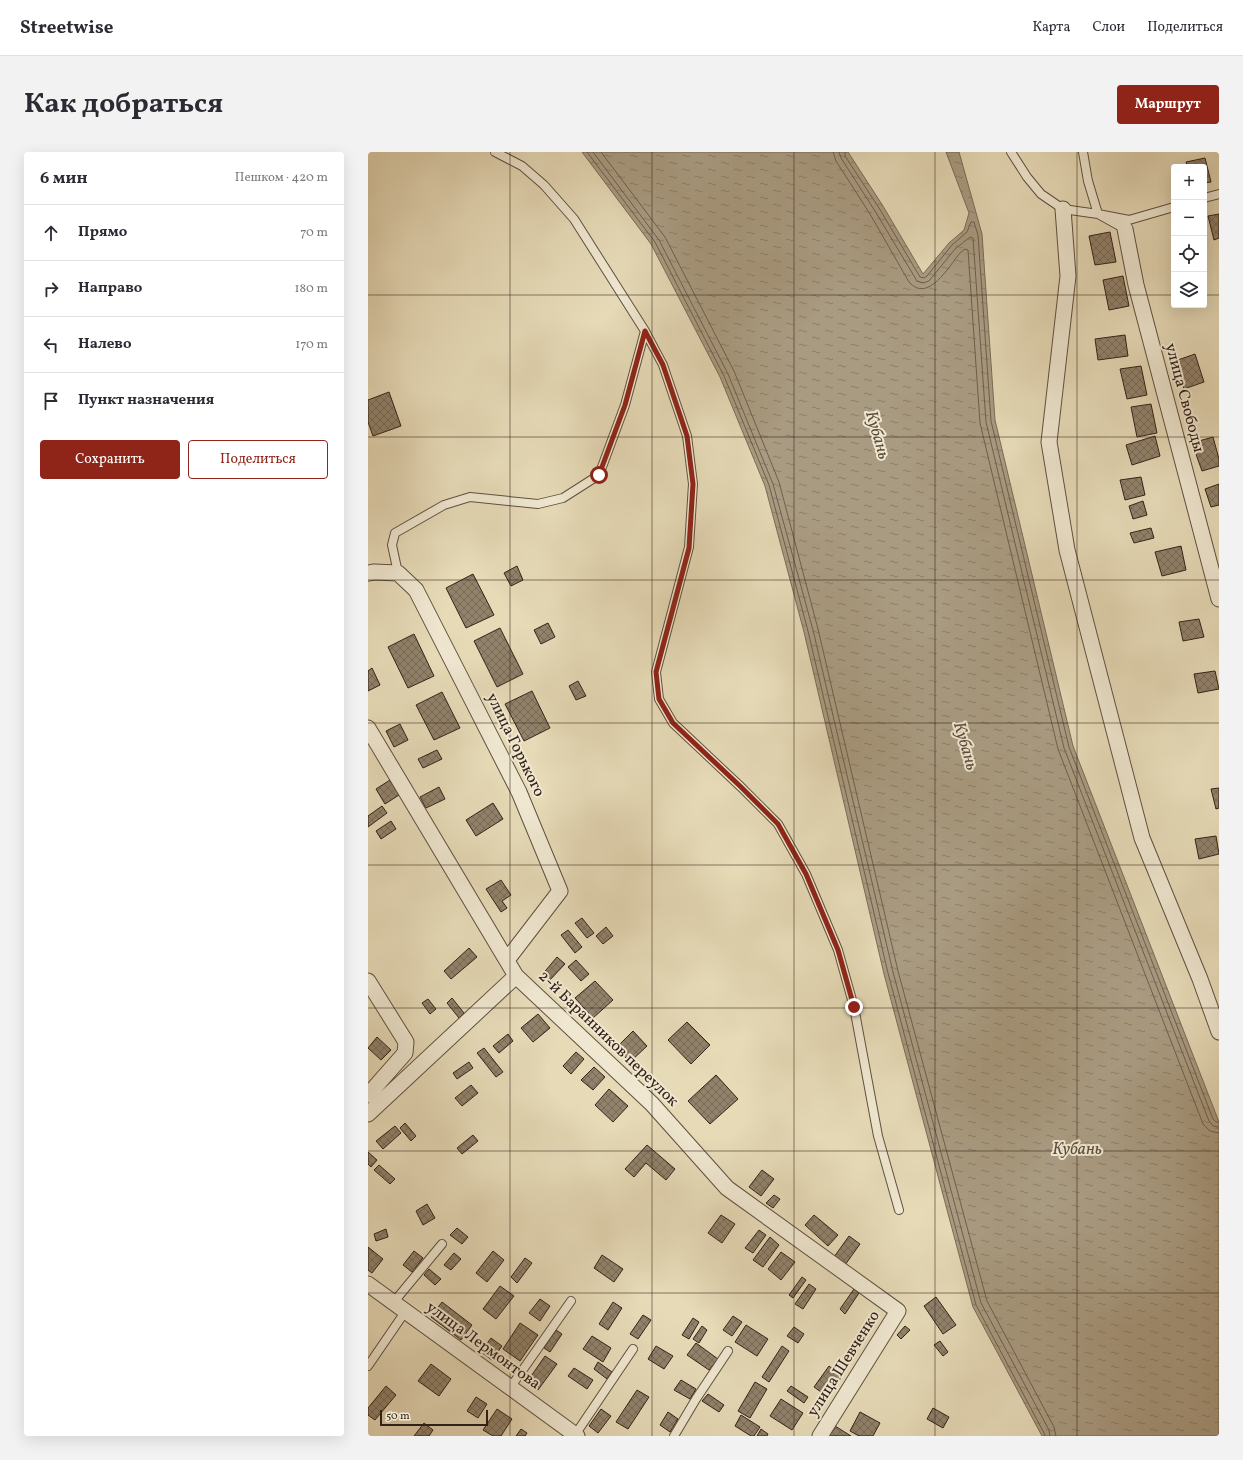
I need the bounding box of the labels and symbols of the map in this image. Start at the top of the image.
street label: улица Свободы [1159,341,1209,455]
water label: Кубань [859,408,895,462]
route start [590,466,608,484]
street label: улица Горького [480,689,550,801]
water label: Кубань [947,719,983,773]
street label: 2-й Баранников переулок [533,966,683,1112]
route end [845,998,863,1016]
water label: Кубань [1052,1138,1102,1161]
street label: улица Лермонтова [421,1297,545,1395]
street label: улица Шевченко [802,1307,886,1421]
scale bar [380,1408,488,1427]

